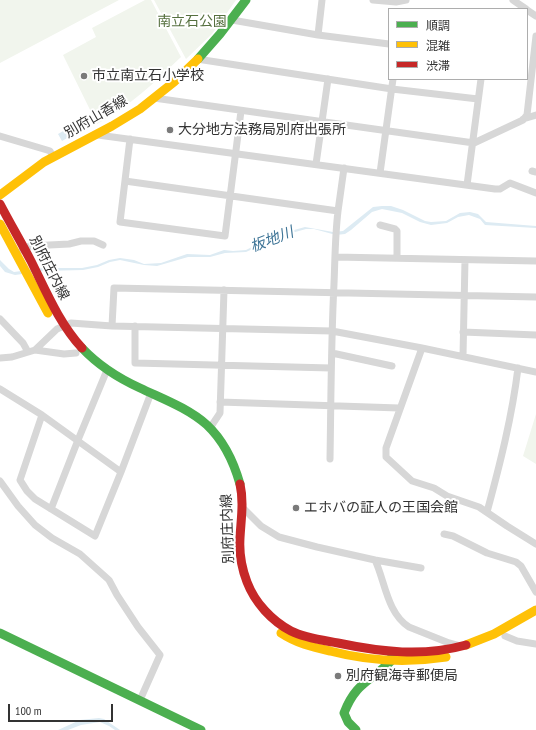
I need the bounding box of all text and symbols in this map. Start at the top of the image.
legend [388,8,528,80]
park label: 南立石公園 [157,14,227,30]
text: 順調 [426,18,450,33]
text: 混雑 [426,38,450,53]
text: 渋滞 [426,58,450,73]
place label: 市立南立石小学校 [92,68,204,84]
marker: 市立南立石小学校 [79,71,89,81]
street label: 別府山香線 [61,92,131,142]
place label: 大分地方法務局別府出張所 [178,122,346,138]
marker: 大分地方法務局別府出張所 [165,125,175,135]
water label: 板地川 [248,224,296,256]
street label: 別府庄内線 [26,233,72,303]
street label: 別府庄内線 [218,494,238,564]
place label: エホバの証人の王国会館 [304,500,458,516]
marker: エホバの証人の王国会館 [291,503,301,513]
place label: 別府観海寺郵便局 [346,668,458,684]
marker: 別府観海寺郵便局 [333,671,343,681]
scale bar [10,696,115,722]
text: 100 m [15,703,42,718]

